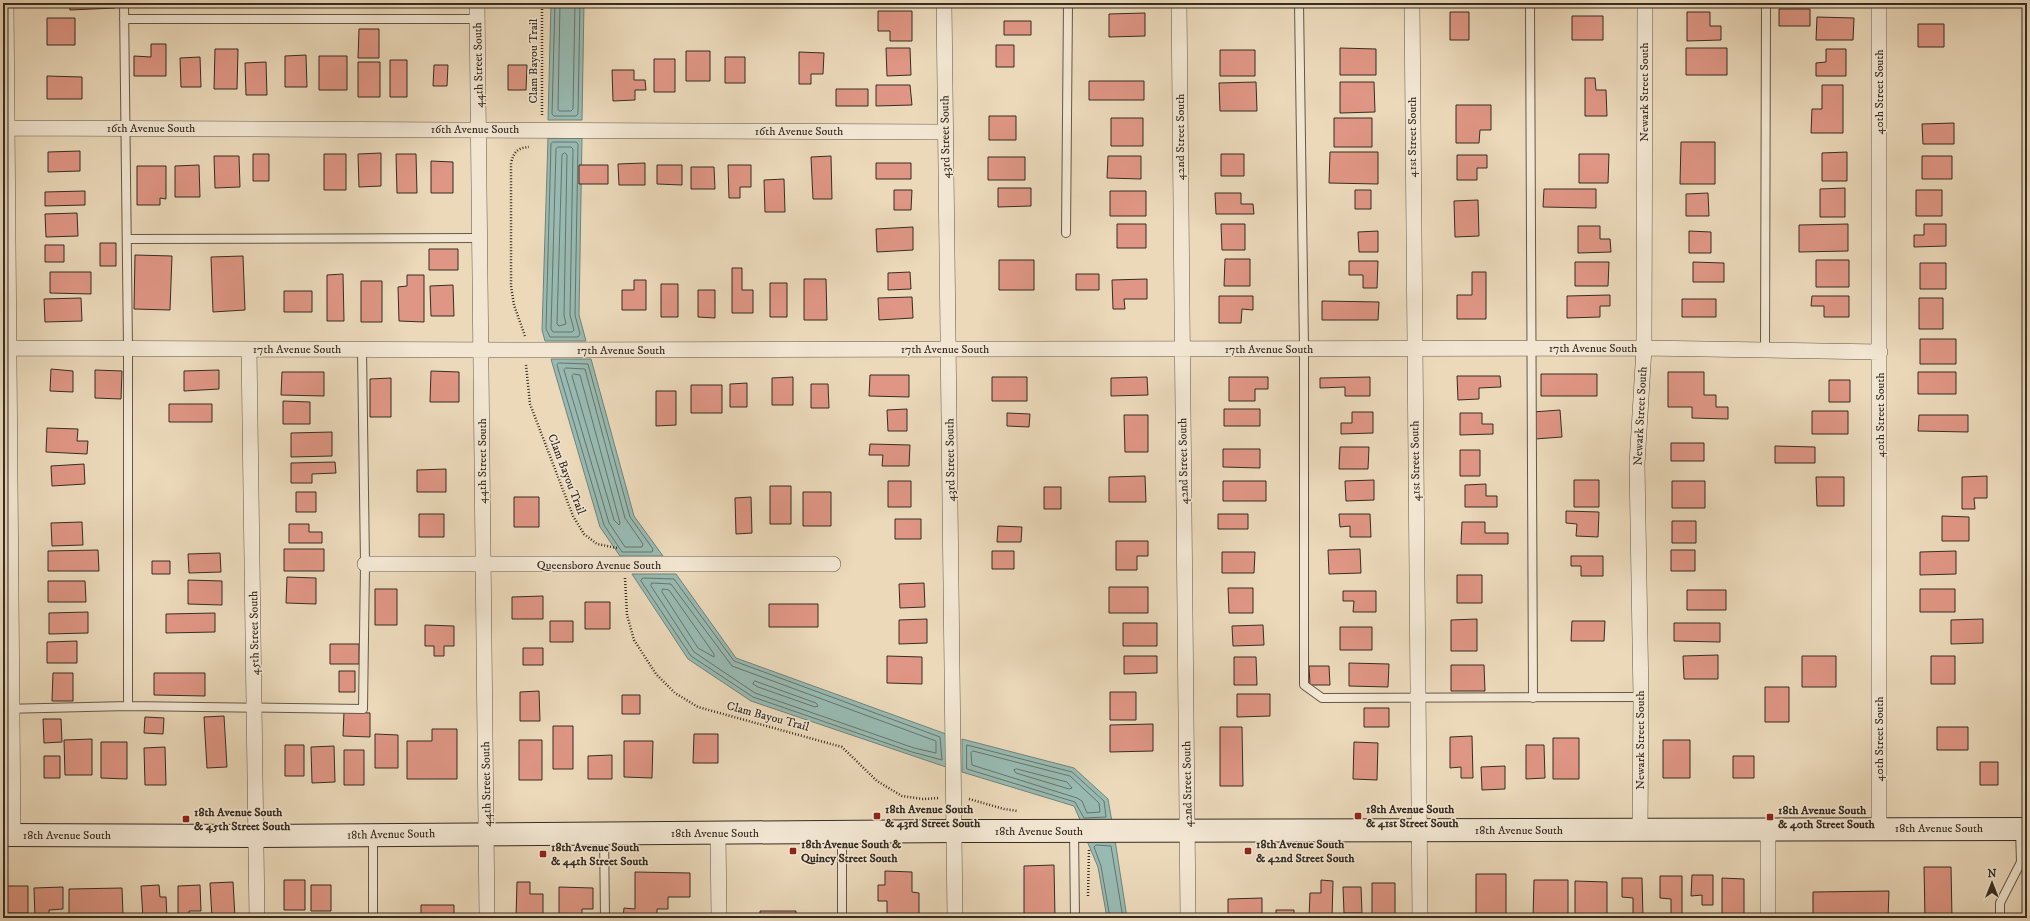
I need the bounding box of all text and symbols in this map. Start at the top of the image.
street label: Clam Bayou Trail [526,18,541,103]
street label: 44th Street South [470,21,487,108]
street label: Newark Street South [1637,42,1652,142]
street label: 40th Street South [1872,49,1887,135]
street label: 42nd Street South [1173,93,1188,180]
street label: 43rd Street South [937,94,954,179]
street label: 41st Street South [1405,96,1420,177]
street label: 16th Avenue South [107,121,196,136]
street label: 16th Avenue South [431,122,520,137]
street label: 16th Avenue South [755,124,844,139]
street label: 17th Avenue South [1549,341,1638,356]
street label: 17th Avenue South [253,342,342,357]
street label: 17th Avenue South [901,342,990,357]
street label: 17th Avenue South [1225,342,1314,357]
street label: 17th Avenue South [577,343,666,358]
street label: Newark Street South [1630,365,1651,466]
street label: 40th Street South [1873,372,1888,458]
street label: 43rd Street South [942,417,959,502]
street label: 42nd Street South [1175,417,1192,504]
street label: 44th Street South [475,418,490,504]
street label: 41st Street South [1407,420,1424,501]
street label: Clam Bayou Trail [544,432,589,517]
street label: Queensboro Avenue South [537,558,662,573]
street label: 45th Street South [246,590,263,675]
street label: Newark Street South [1633,690,1648,790]
street label: 40th Street South [1872,696,1887,782]
street label: Clam Bayou Trail [725,698,811,735]
street label: 44th Street South [478,740,495,827]
street label: 42nd Street South [1179,740,1196,827]
place label: 18th Avenue South & 43rd Street South [885,802,981,831]
place label: 18th Avenue South & 41st Street South [1366,802,1459,831]
place label: 18th Avenue South & 40th Street South [1778,803,1876,832]
place label: 18th Avenue South & 45th Street South [194,805,291,834]
marker: 18th Avenue South & 43rd Street South [872,811,882,821]
marker: 18th Avenue South & 41st Street South [1353,811,1363,821]
marker: 18th Avenue South & 40th Street South [1765,812,1775,822]
marker: 18th Avenue South & 45th Street South [181,814,191,824]
street label: 18th Avenue South [1895,821,1984,836]
street label: 18th Avenue South [1475,823,1564,838]
street label: 18th Avenue South [995,824,1084,839]
street label: 18th Avenue South [347,826,436,843]
street label: 18th Avenue South [671,826,760,841]
street label: 18th Avenue South [23,828,112,843]
place label: 18th Avenue South & Quincy Street South [801,837,902,866]
place label: 18th Avenue South & 42nd Street South [1256,837,1355,866]
place label: 18th Avenue South & 44th Street South [551,840,649,869]
marker: 18th Avenue South & Quincy Street South [788,846,798,856]
marker: 18th Avenue South & 42nd Street South [1243,846,1253,856]
marker: 18th Avenue South & 44th Street South [538,849,548,859]
north arrow [1972,863,2012,903]
text: N [1987,867,1997,881]

